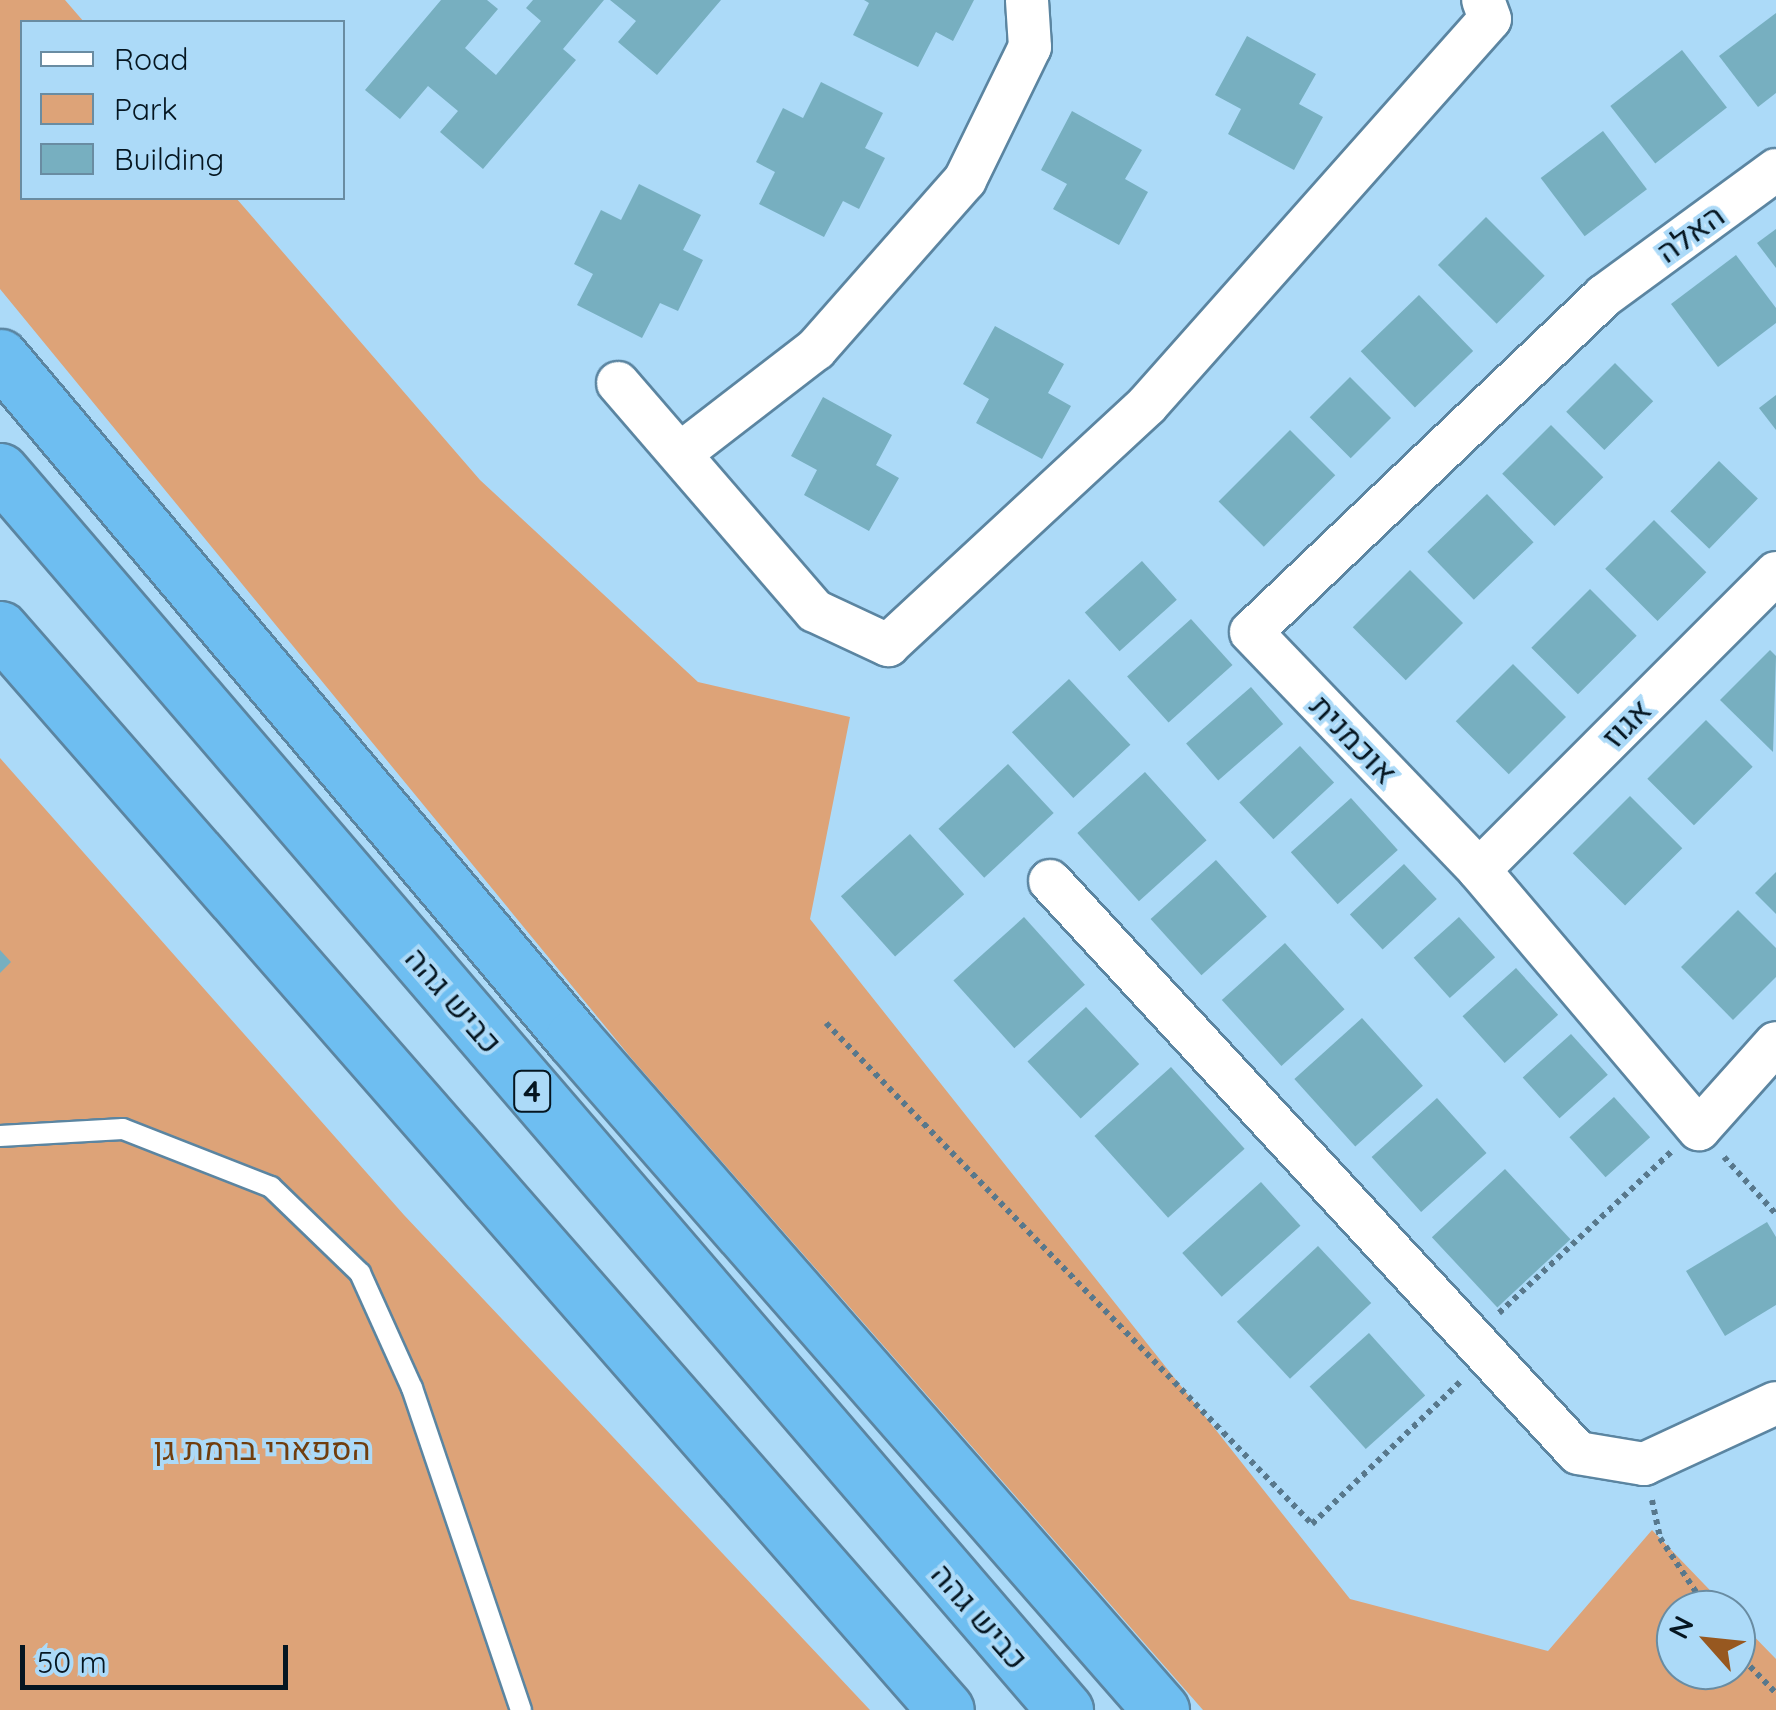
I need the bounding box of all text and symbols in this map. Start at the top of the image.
legend [20,20,345,200]
text: Road [114,40,188,78]
text: Park [114,90,178,128]
text: Building [114,140,224,178]
street label: האלה [1649,196,1731,270]
street label: אוכמנית [1302,687,1406,791]
street label: אגוז [1593,690,1659,756]
street label: כביש גהה [398,939,510,1061]
road number: 4 [512,1066,552,1116]
park label: הספארי ברמת גן [153,1429,371,1467]
street label: כביש גהה [924,1555,1036,1677]
north arrow [1656,1590,1756,1690]
text: N [1660,1610,1701,1644]
scale bar [25,1625,292,1687]
text: 50 m [37,1643,107,1681]

